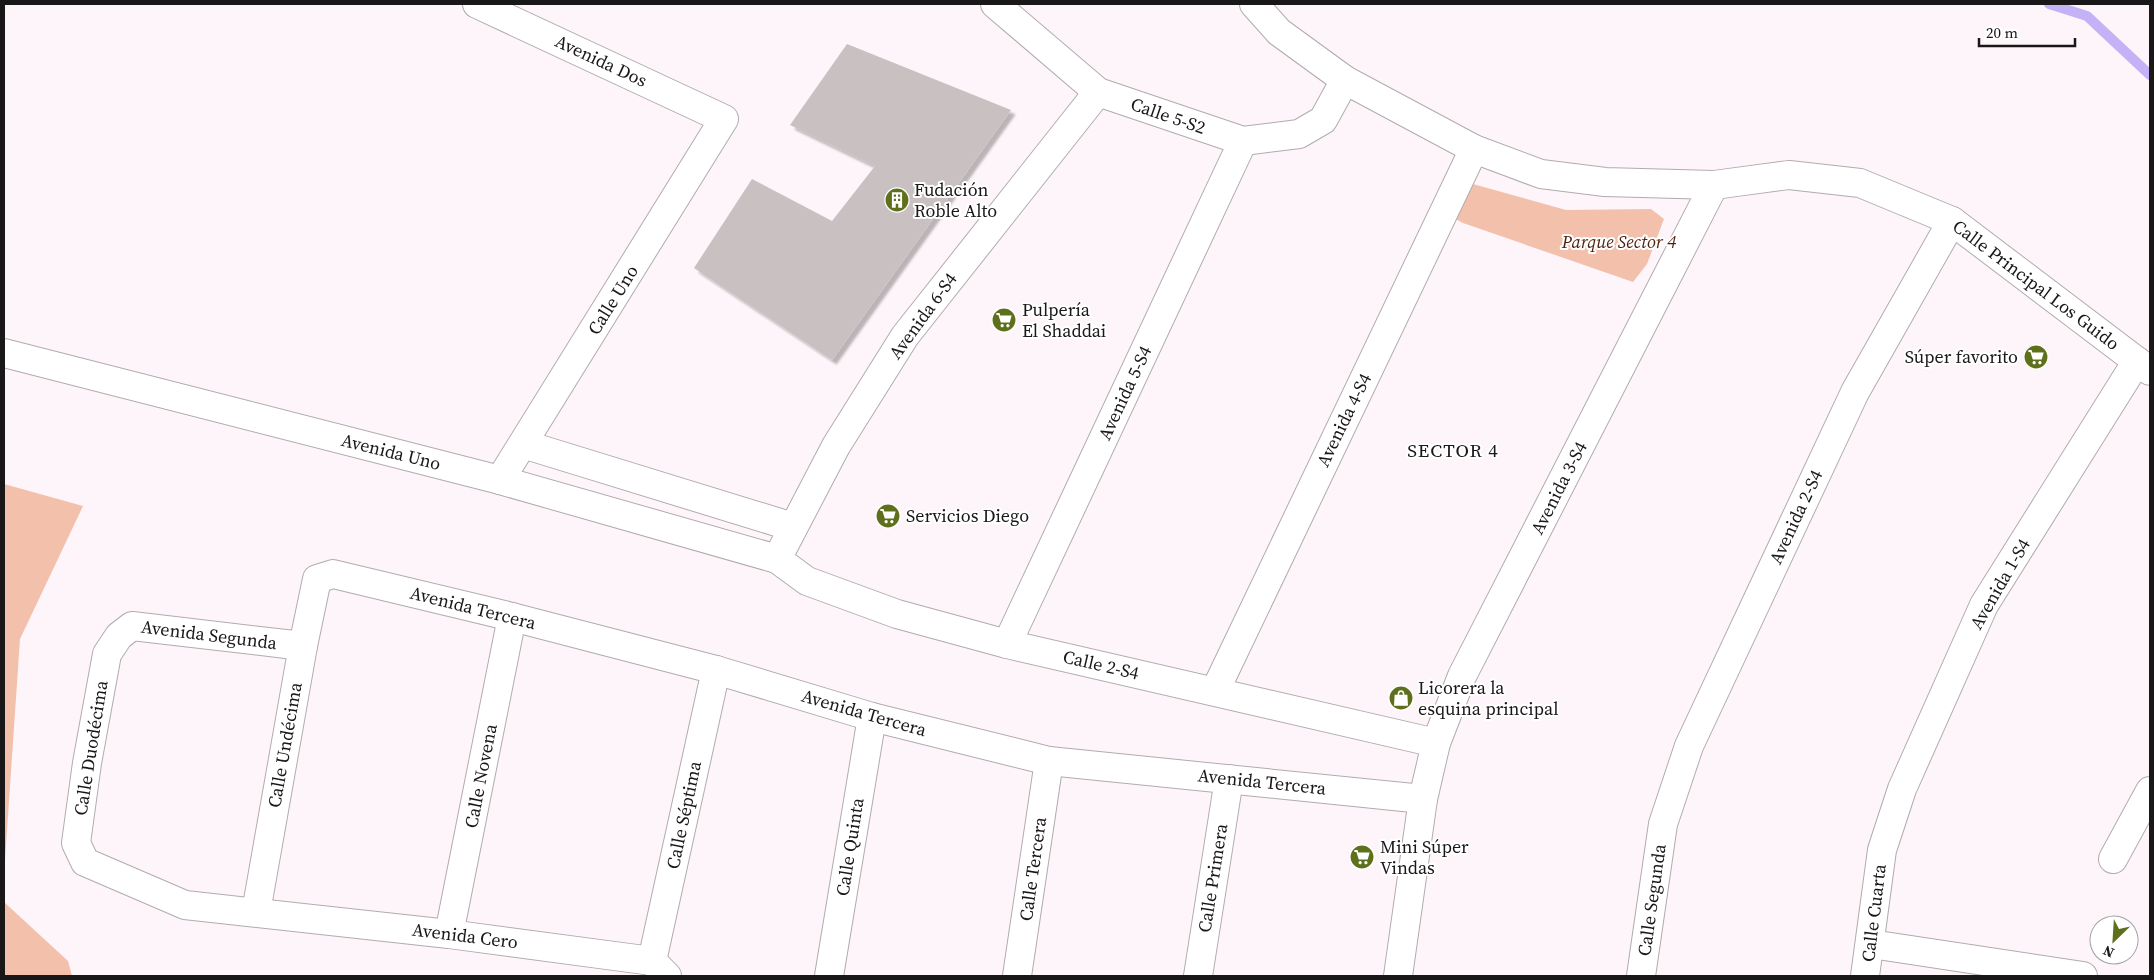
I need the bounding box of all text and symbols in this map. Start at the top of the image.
scale bar [1979,15,2075,47]
text: 20 m [1986,22,2018,43]
street label: Avenida Dos [551,28,651,93]
street label: Calle 5-S2 [1127,91,1209,140]
place label: Fudación Roble Alto [914,177,997,223]
building icon: Fudación Roble Alto [884,187,910,213]
street label: Calle Principal Los Guido [1948,214,2125,356]
park label: Parque Sector 4 [1561,229,1676,254]
street label: Calle Uno [581,260,644,339]
street label: Avenida 6-S4 [883,267,962,364]
place label: Pulpería El Shaddai [1022,297,1106,343]
supermarket icon: Pulpería El Shaddai [991,307,1017,333]
street label: Avenida 5-S4 [1092,342,1157,444]
place label: Súper favorito [1905,344,2018,369]
supermarket icon: Súper favorito [2023,344,2049,370]
street label: Avenida 4-S4 [1310,369,1377,471]
street label: Avenida Uno [339,427,444,476]
district label: SECTOR 4 [1407,437,1499,463]
street label: Avenida 3-S4 [1524,437,1593,539]
street label: Avenida 2-S4 [1763,466,1828,568]
supermarket icon: Servicios Diego [875,503,901,529]
place label: Servicios Diego [906,503,1029,528]
street label: Avenida 1-S4 [1963,534,2036,634]
street label: Avenida Tercera [408,580,539,635]
street label: Avenida Segunda [140,614,279,655]
street label: Calle 2-S4 [1061,644,1142,685]
place label: Licorera la esquina principal [1418,675,1559,721]
street label: Calle Duodécima [67,678,114,817]
street label: Calle Undécima [261,679,308,810]
street label: Avenida Tercera [799,683,930,743]
shop icon: Licorera la esquina principal [1388,685,1414,711]
street label: Calle Novena [458,721,503,830]
street label: Calle Séptima [660,758,707,871]
street label: Avenida Tercera [1197,762,1328,801]
street label: Calle Quinta [829,795,870,898]
street label: Calle Tercera [1013,814,1052,923]
street label: Calle Primera [1192,821,1234,934]
place label: Mini Súper Vindas [1380,834,1469,880]
street label: Calle Segunda [1631,841,1672,958]
supermarket icon: Mini Súper Vindas [1349,844,1375,870]
street label: Calle Cuarta [1855,862,1892,963]
north arrow [2089,915,2139,965]
street label: Avenida Cero [411,917,519,954]
text: N [2100,941,2117,963]

